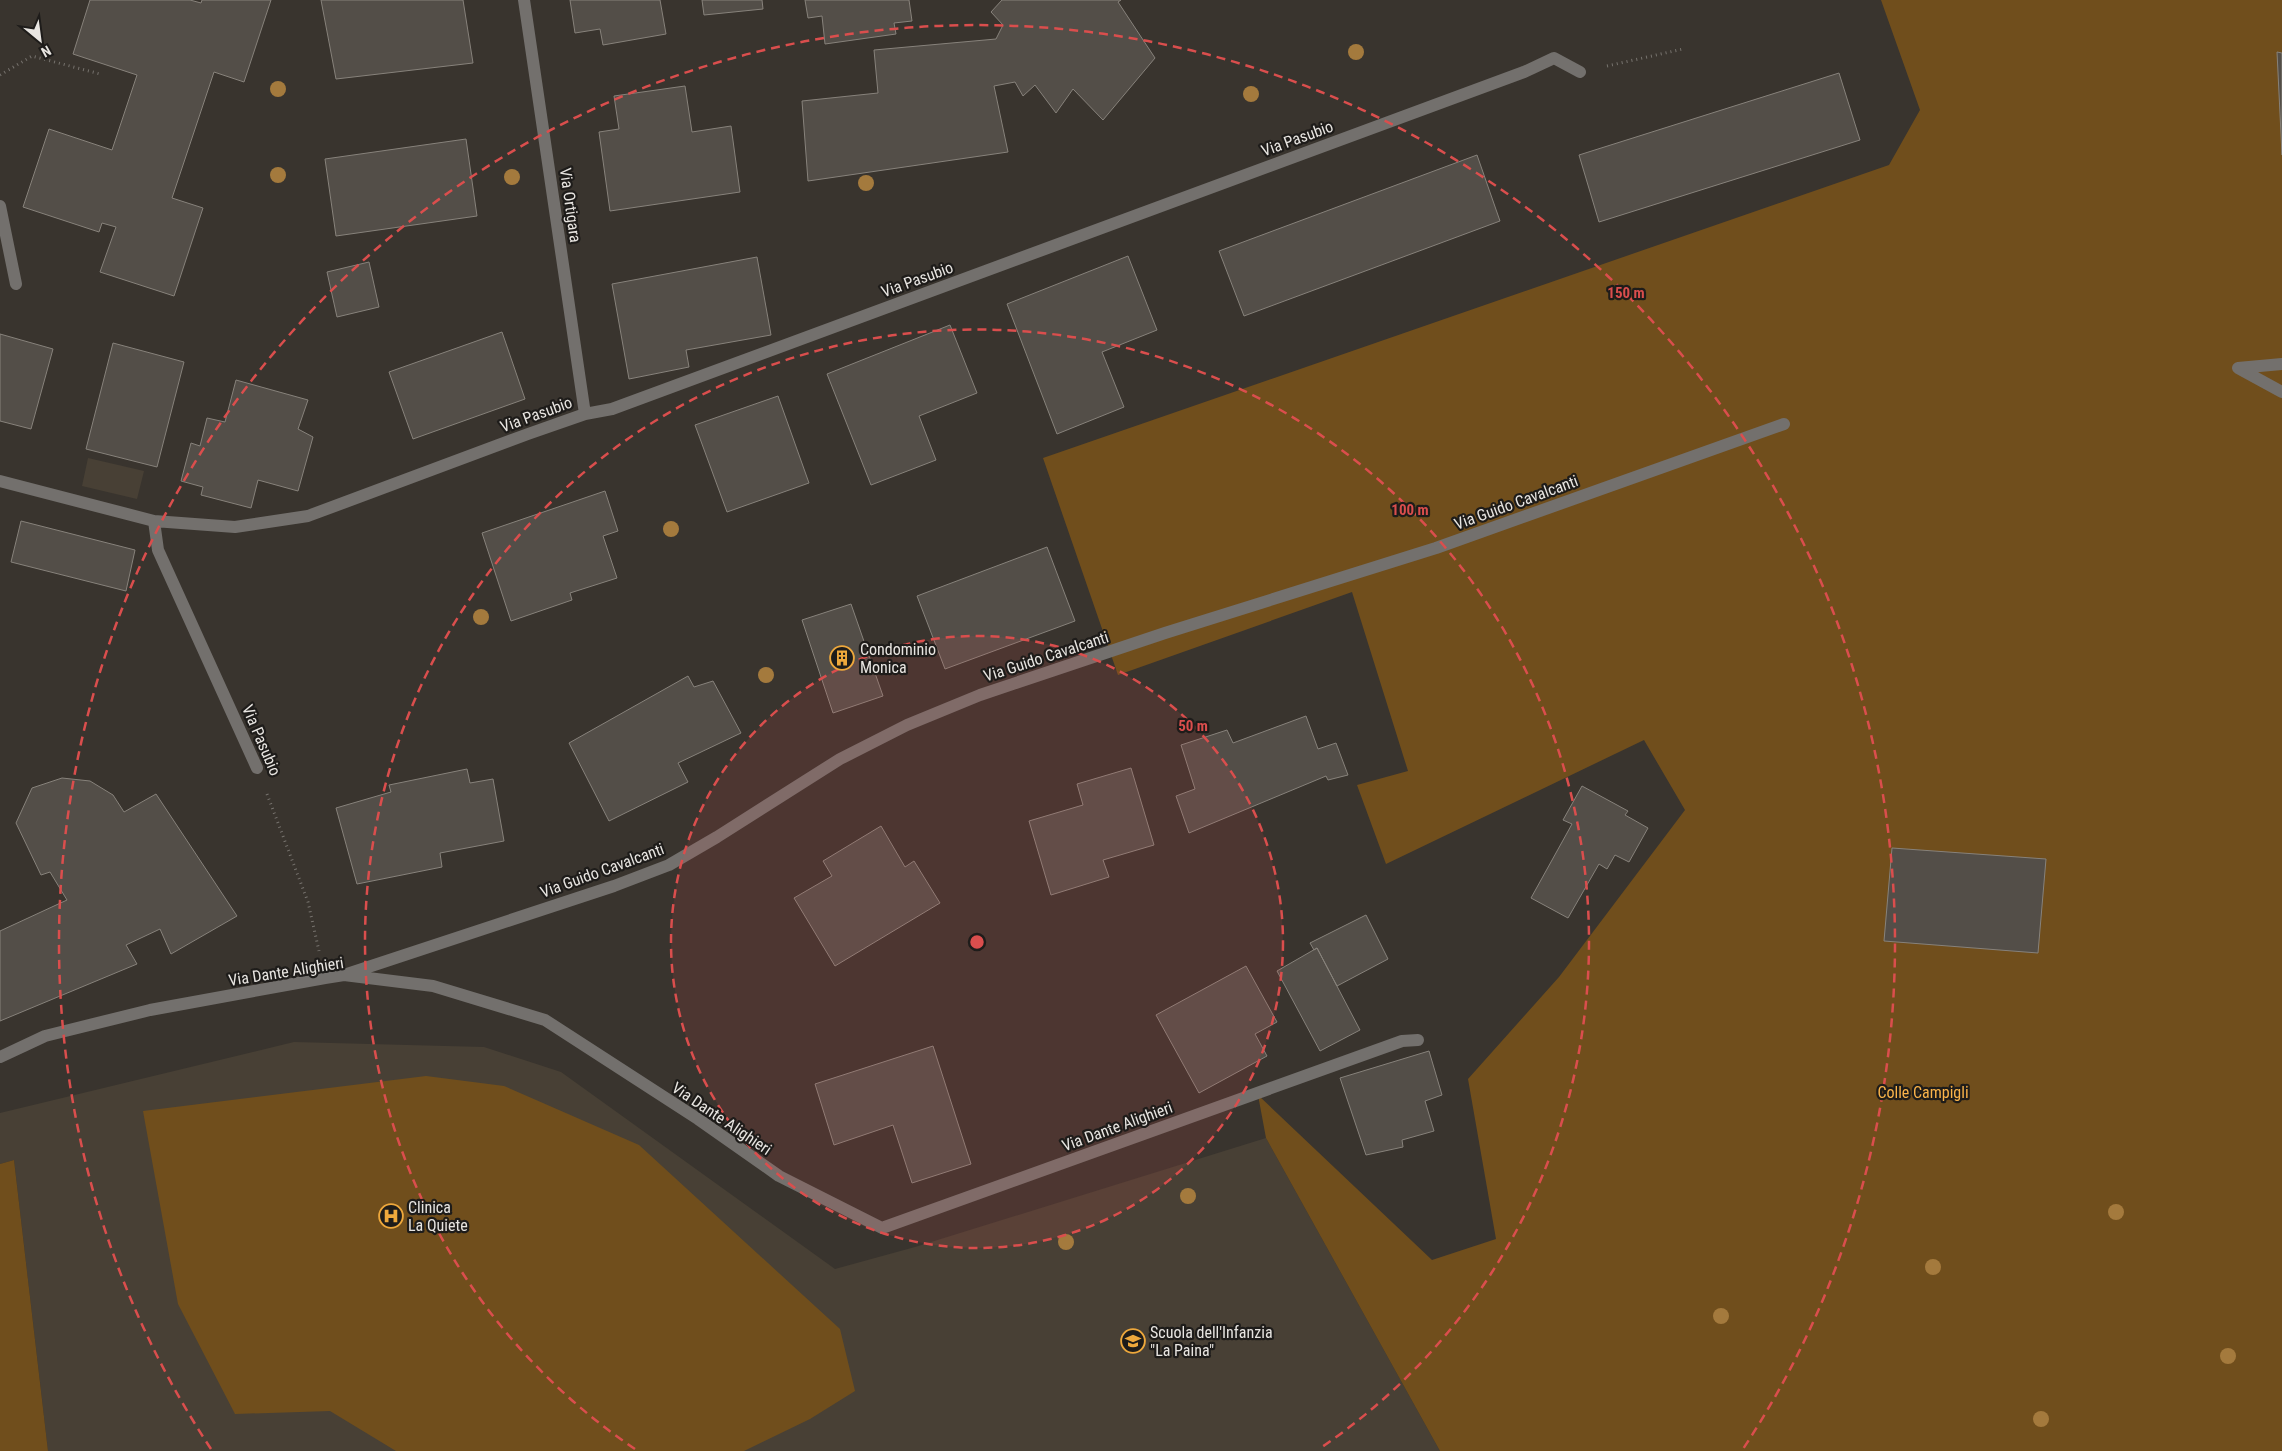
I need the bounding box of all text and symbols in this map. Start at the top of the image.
north arrow [15,15,65,65]
text: N [39,42,54,60]
street label: Via Pasubio [1259,117,1336,160]
street label: Via Ortigara [556,167,585,244]
street label: Via Pasubio [879,258,956,301]
text: 150 m [1607,284,1645,302]
street label: Via Pasubio [498,393,575,436]
street label: Via Guido Cavalcanti [1452,471,1581,534]
text: 100 m [1391,501,1429,519]
street label: Via Guido Cavalcanti [981,627,1111,686]
place label: Condominio Monica [860,640,936,677]
building icon: Condominio Monica [829,645,855,671]
street label: Via Pasubio [238,702,285,778]
text: 50 m [1178,717,1208,735]
street label: Via Guido Cavalcanti [538,839,667,902]
centre of rings [968,933,986,951]
street label: Via Dante Alighieri [227,953,345,990]
street label: Via Dante Alighieri [668,1078,775,1159]
park label: Colle Campigli [1877,1083,1969,1102]
street label: Via Dante Alighieri [1059,1098,1175,1155]
place label: Clinica La Quiete [408,1198,468,1235]
hospital icon: Clinica La Quiete [378,1203,404,1229]
place label: Scuola dell'Infanzia "La Paina" [1150,1323,1273,1360]
school or university icon: Scuola dell'Infanzia "La Paina" [1120,1328,1146,1354]

